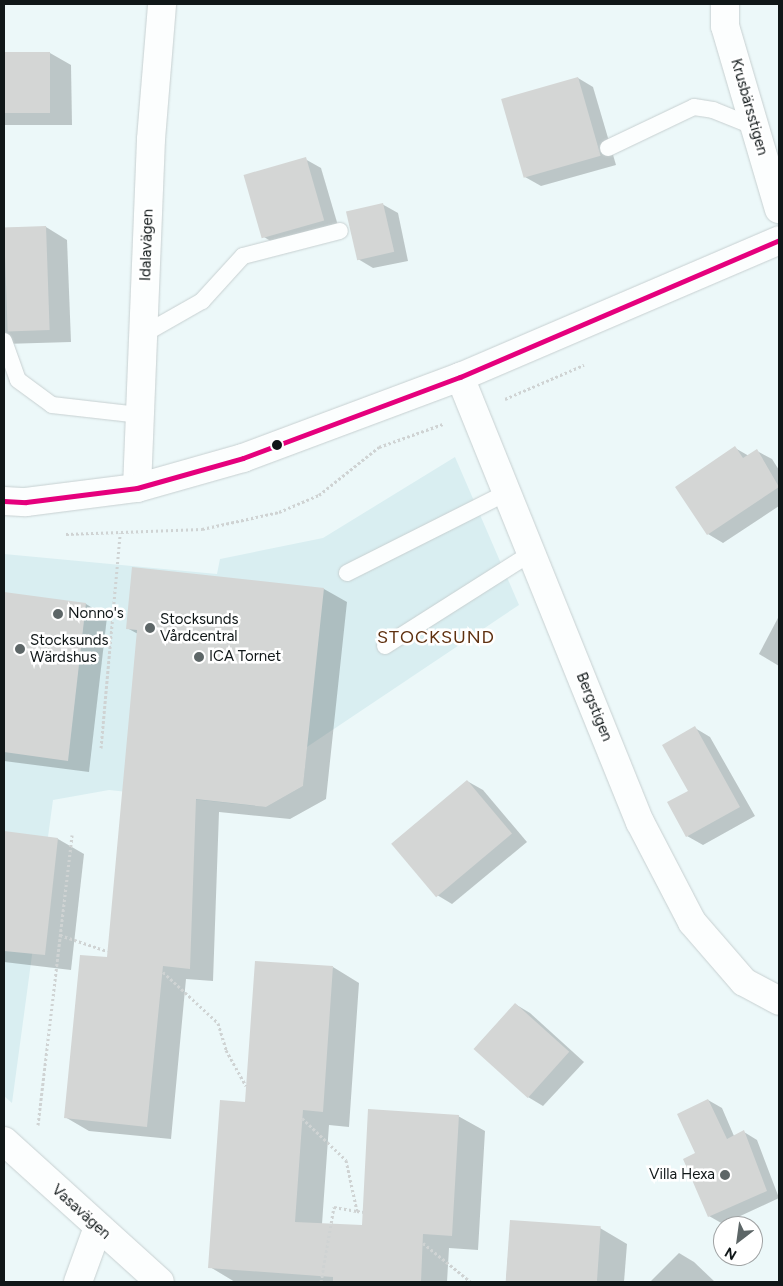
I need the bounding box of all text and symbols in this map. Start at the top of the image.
street label: Krusbärsstigen [727,57,771,157]
street label: Idalavägen [137,209,157,281]
unlabelled marker [272,440,282,450]
place label: Nonno's [68,605,124,623]
marker: Nonno's [52,608,64,620]
place label: Stocksunds Vårdcentral [160,610,238,645]
marker: Stocksunds Vårdcentral [144,622,156,634]
district label: STOCKSUND [376,626,496,648]
place label: Stocksunds Wärdshus [30,631,108,666]
marker: Stocksunds Wärdshus [14,643,26,655]
place label: ICA Tornet [209,648,281,666]
marker: ICA Tornet [193,651,205,663]
street label: Bergstigen [572,670,616,744]
place label: Villa Hexa [649,1166,715,1184]
marker: Villa Hexa [719,1169,731,1181]
street label: Vasavägen [48,1181,114,1243]
north arrow [713,1216,763,1266]
text: N [722,1243,740,1264]

